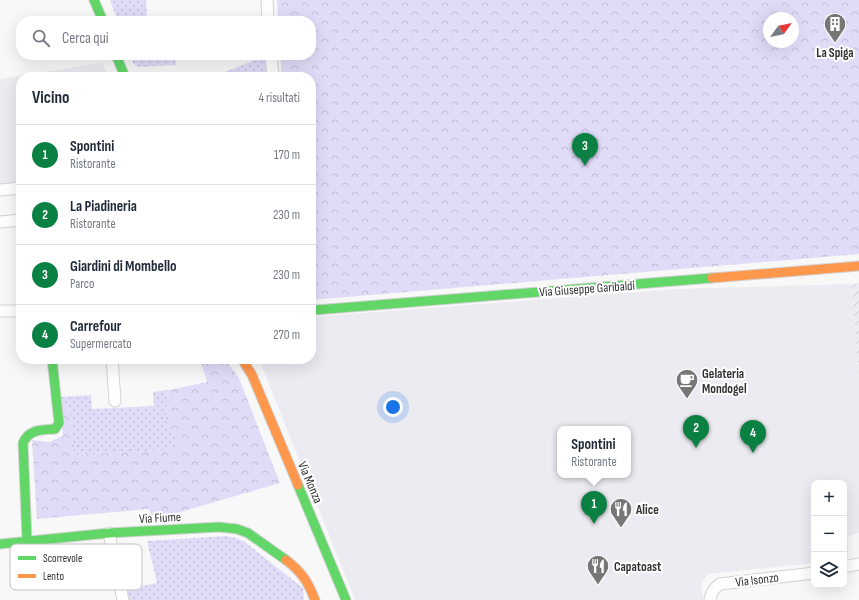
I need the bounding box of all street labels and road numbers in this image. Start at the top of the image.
street label: Via Giuseppe Garibaldi [539,278,635,300]
street label: Via Monza [294,459,326,506]
street label: Via Fiume [139,509,181,527]
street label: Via Isonzo [735,569,780,591]

